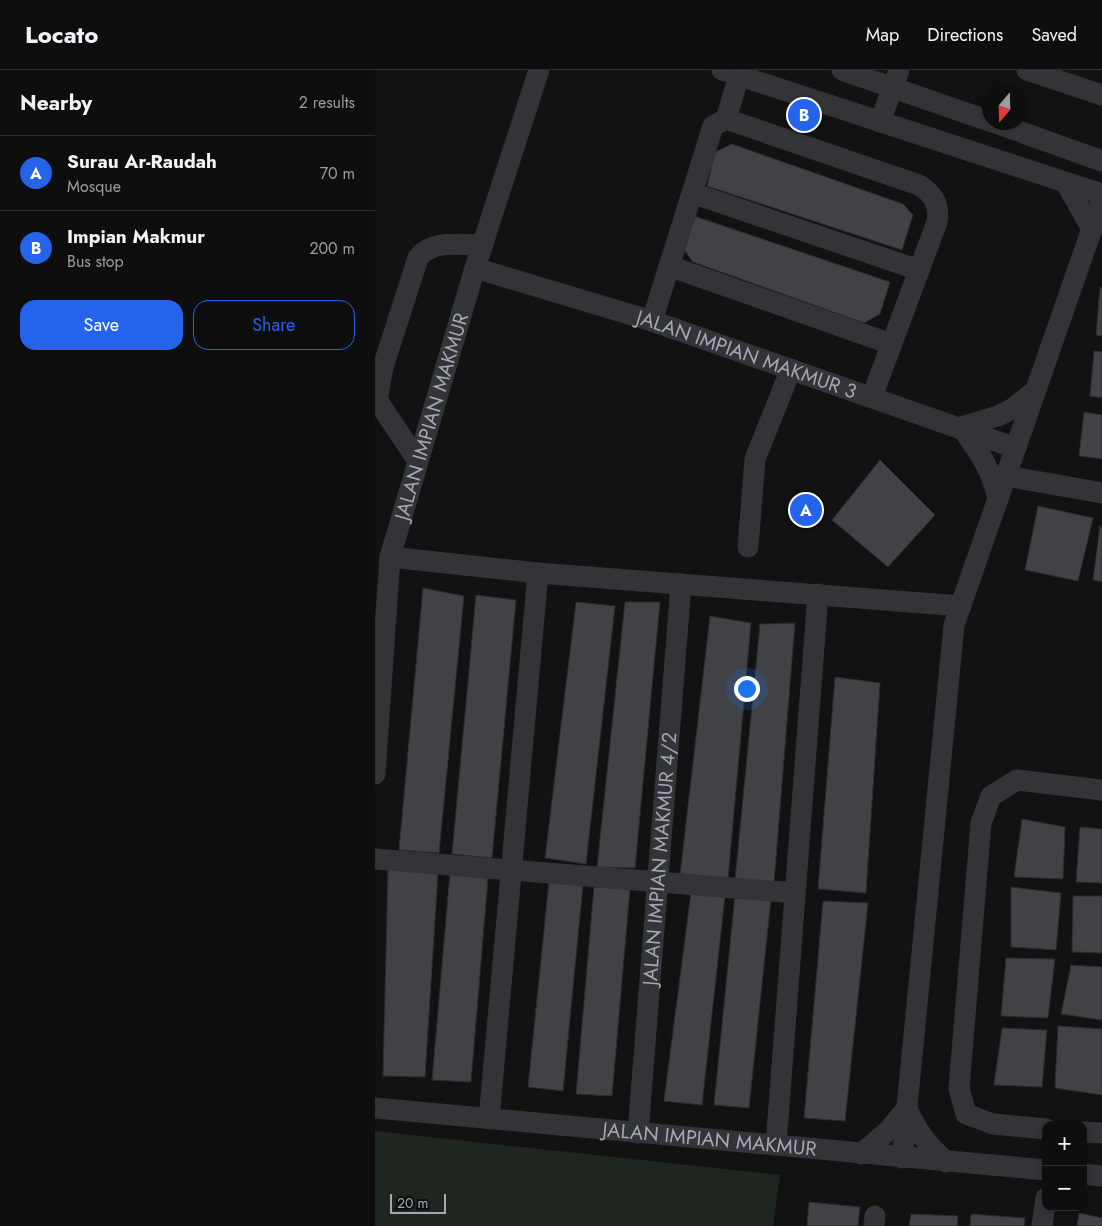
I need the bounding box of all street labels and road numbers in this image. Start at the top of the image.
street label: JALAN IMPIAN MAKMUR 3 [630,302,861,406]
street label: JALAN IMPIAN MAKMUR [387,310,476,527]
street label: JALAN IMPIAN MAKMUR 4/2 [635,731,684,990]
street label: JALAN IMPIAN MAKMUR [598,1115,818,1164]

